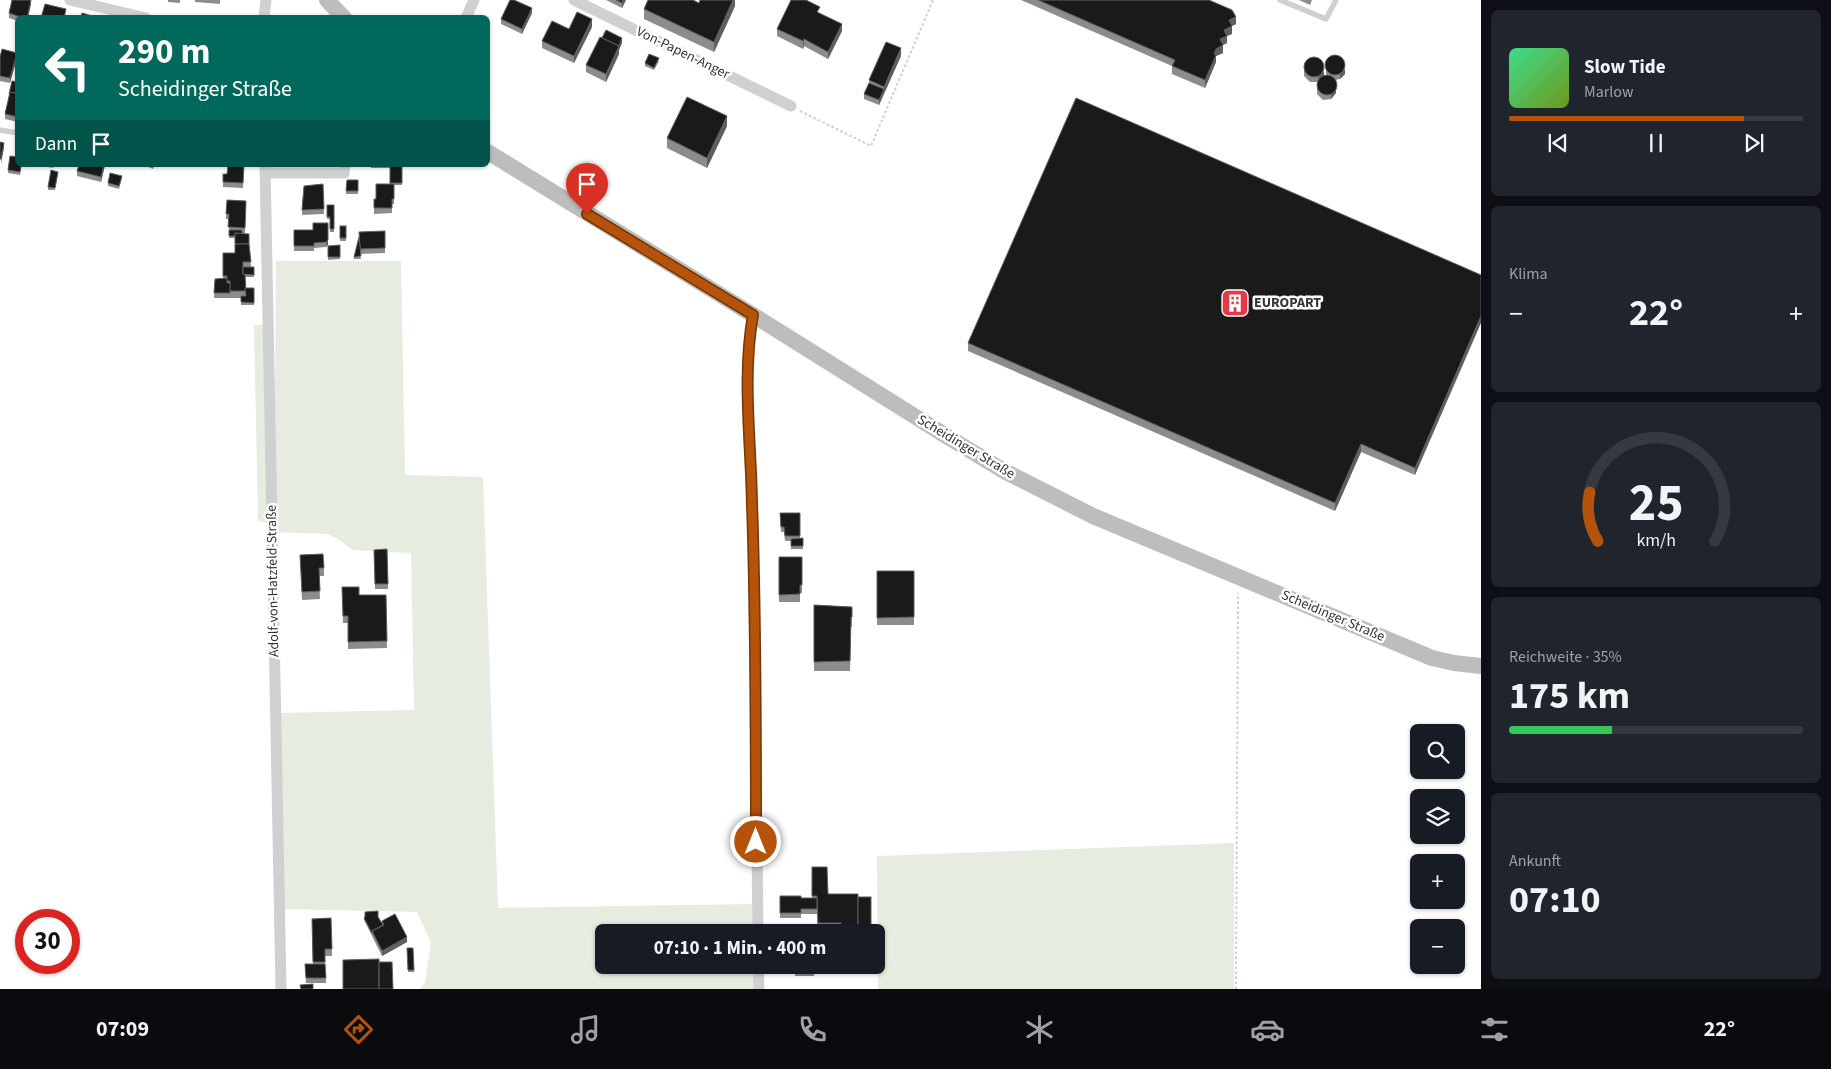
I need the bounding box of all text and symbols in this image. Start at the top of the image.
street label: Von-Papen-Anger [633,22,733,84]
text: 290 m [118,27,210,77]
icon: left [35,35,100,100]
text: Slow Tide [1584,54,1665,81]
text: Scheidinger Straße [118,73,292,105]
text: Marlow [1584,81,1633,103]
icon: previous [1544,129,1572,157]
icon: pause [1642,129,1670,157]
icon: next [1740,129,1768,157]
icon: arrive [87,130,115,158]
text: Dann [35,131,77,158]
pin [566,163,608,214]
icon: arrive [573,170,601,198]
text: Klima [1509,263,1548,285]
text: 22° [1629,286,1683,340]
building icon: EUROPART [1220,288,1250,318]
place label: EUROPART [1254,293,1321,313]
text: − [1509,294,1523,334]
text: + [1789,294,1803,334]
street label: Scheidinger Straße [913,410,1019,484]
text: 25 [1629,467,1683,541]
street label: Adolf-von-Hatzfeld-Straße [262,505,284,657]
text: km/h [1636,528,1676,553]
street label: Scheidinger Straße [1278,585,1388,647]
text: Reichweite · 35% [1509,646,1622,668]
text: 175 km [1509,669,1630,723]
map controls [1410,724,1465,974]
button: search [1410,724,1465,779]
button: layers [1410,789,1465,844]
position arrow [729,815,781,867]
text: Ankunft [1509,850,1561,872]
button: + [1410,854,1465,909]
text: 07:10 [1509,873,1601,927]
speed limit sign: 30 [15,909,80,974]
button: − [1410,919,1465,974]
text: 07:10 · 1 Min. · 400 m [654,935,826,962]
icon: directions [341,1012,376,1047]
icon: music [568,1012,603,1047]
icon: phone [795,1012,830,1047]
icon: climate [1022,1012,1057,1047]
icon: car [1250,1012,1285,1047]
icon: filters [1477,1012,1512,1047]
text: 07:09 [96,1013,149,1045]
text: 22° [1704,1013,1735,1045]

